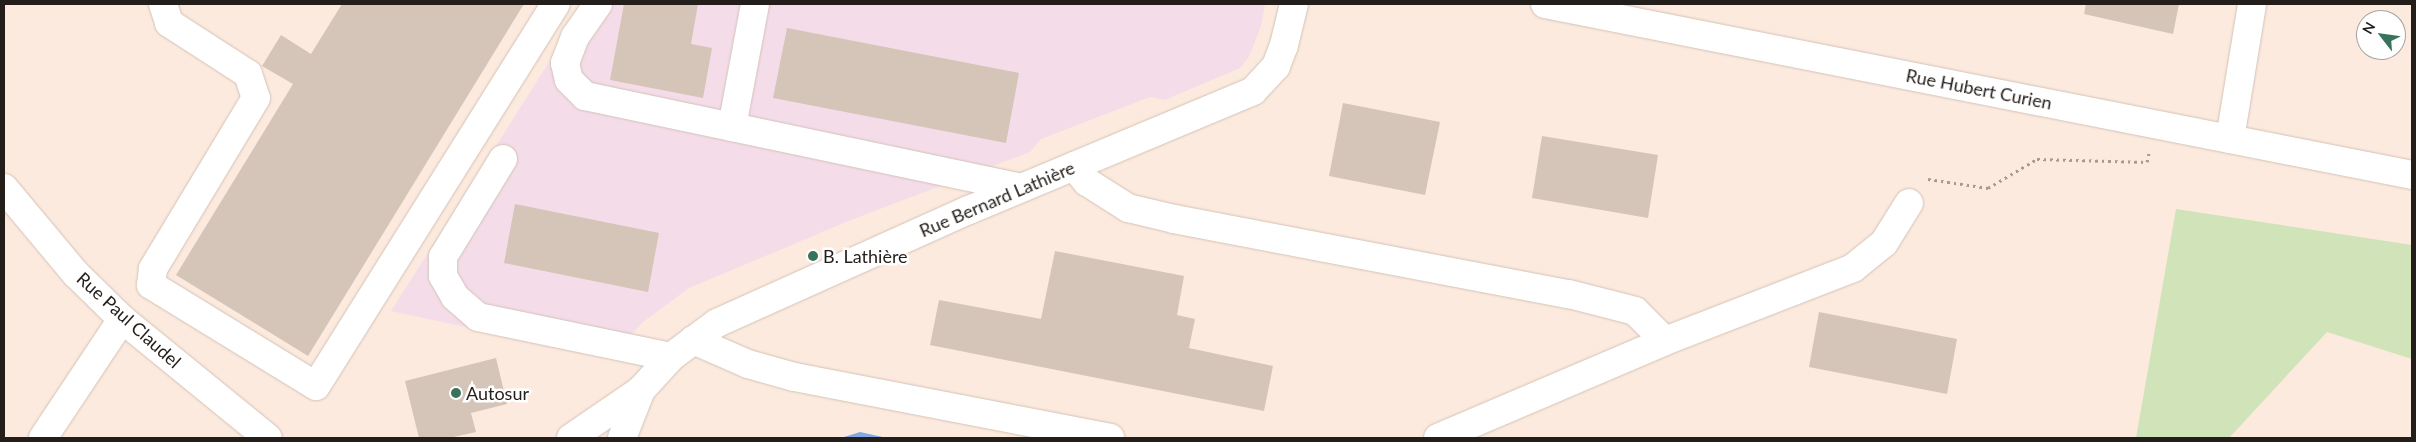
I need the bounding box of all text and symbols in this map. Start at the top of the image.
north arrow [2356,10,2406,60]
text: N [2358,19,2378,37]
street label: Rue Hubert Curien [1904,64,2054,114]
street label: Rue Bernard Lathière [916,157,1078,241]
place label: B. Lathière [823,245,908,267]
marker: B. Lathière [807,250,819,262]
street label: Rue Paul Claudel [73,268,185,372]
place label: Autosur [466,382,529,404]
marker: Autosur [450,387,462,399]

